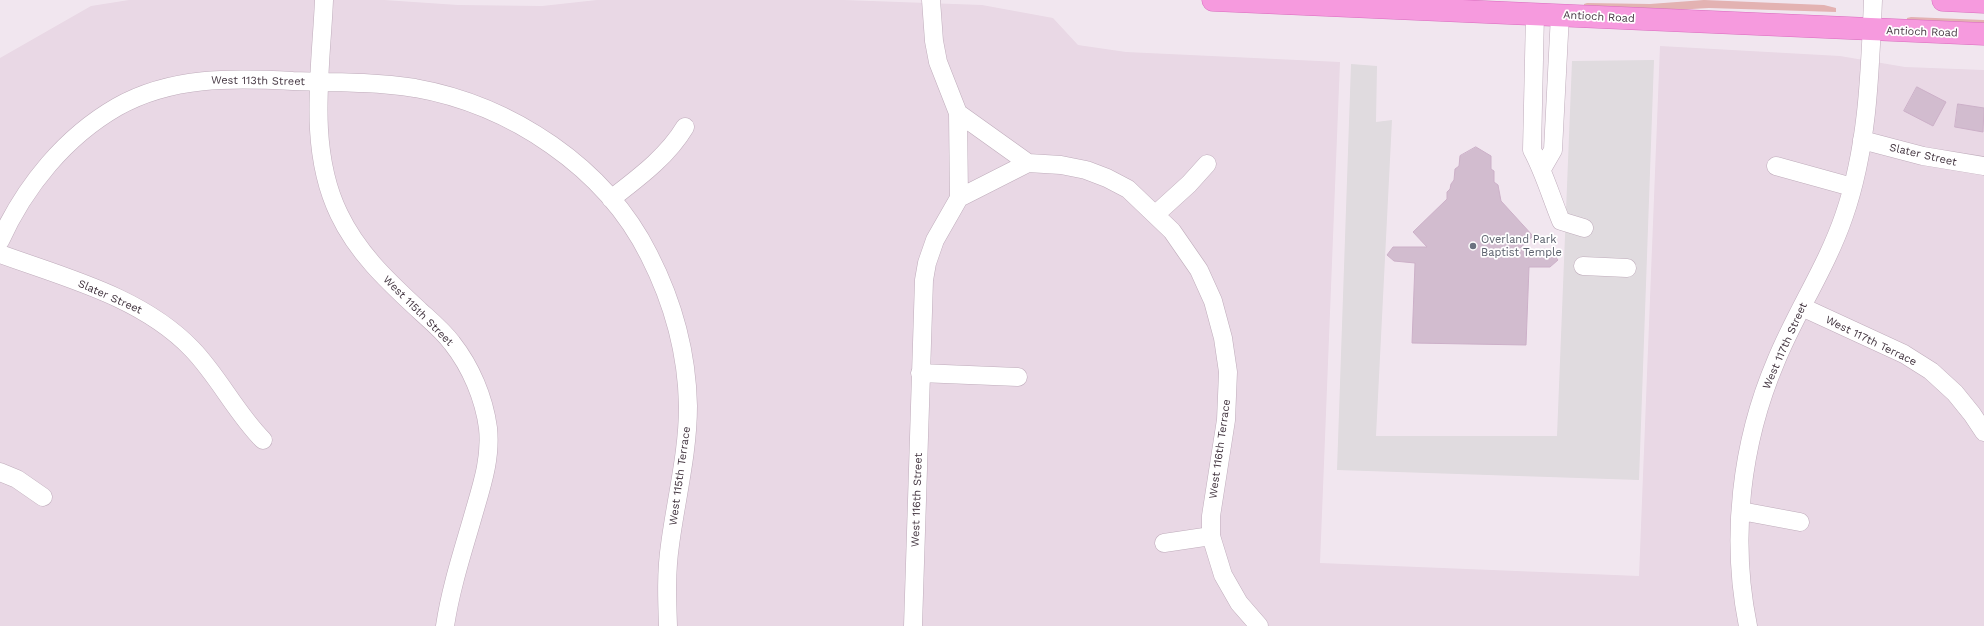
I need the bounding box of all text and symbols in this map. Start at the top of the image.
street label: Antioch Road [1563,9,1635,25]
street label: Antioch Road [1886,24,1958,40]
street label: West 113th Street [211,74,305,88]
street label: Slater Street [1888,141,1958,169]
place label: Overland Park Baptist Temple [1481,233,1562,259]
marker: Overland Park Baptist Temple [1468,241,1478,251]
street label: West 115th Street [380,273,456,349]
street label: Slater Street [76,277,144,317]
street label: West 117th Street [1760,301,1810,391]
street label: West 117th Terrace [1823,313,1919,369]
street label: West 116th Terrace [1206,398,1234,500]
street label: West 115th Terrace [666,425,694,527]
street label: West 116th Street [909,453,925,547]

